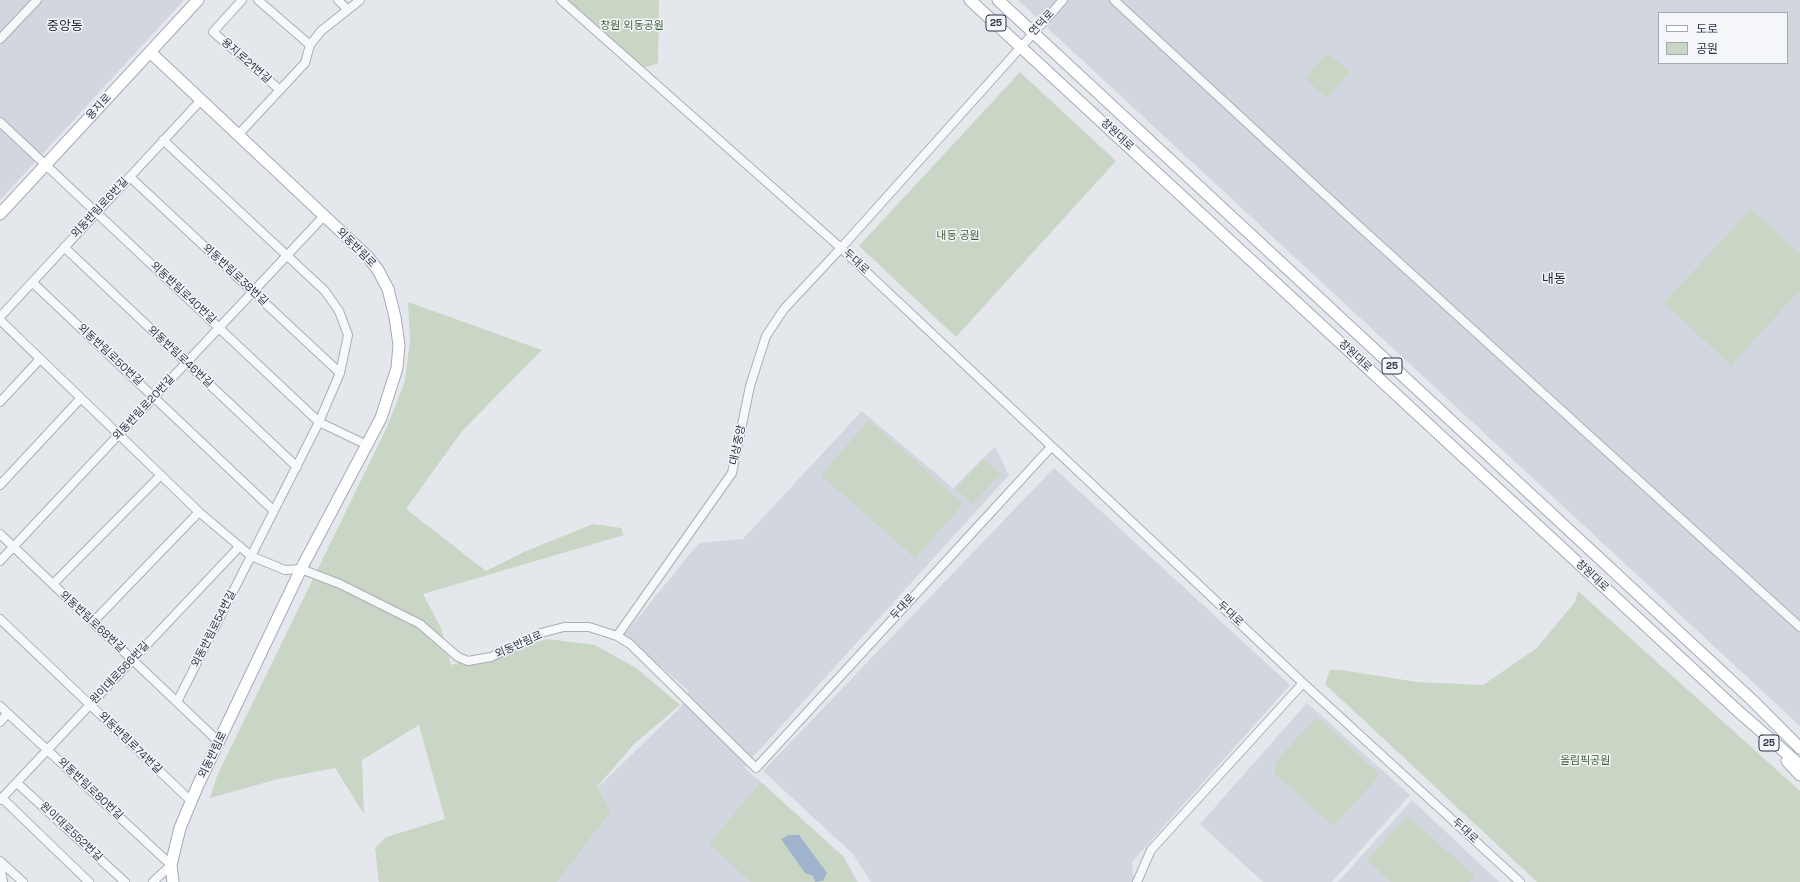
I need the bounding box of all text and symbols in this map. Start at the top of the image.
street label: 연덕로 [1027,7,1057,39]
legend [1658,12,1788,64]
road number: 25 [986,15,1006,31]
district label: 중앙동 [47,18,83,34]
park label: 창원 외동공원 [600,19,664,33]
text: 도로 [1696,21,1718,37]
street label: 용지로21번길 [218,36,274,86]
text: 공원 [1696,41,1718,57]
street label: 용지로 [84,91,114,123]
street label: 창원대로 [1098,116,1136,154]
street label: 외동반림로6번길 [69,175,131,241]
street label: 외동반림로 [333,225,379,271]
park label: 내동 공원 [936,229,980,243]
street label: 외동반림로38번길 [200,241,270,309]
street label: 두대로 [840,247,872,277]
street label: 외동반림로40번길 [148,259,218,327]
district label: 내동 [1542,271,1566,287]
street label: 외동반림로50번길 [75,321,145,389]
street label: 외동반림로46번길 [145,323,215,391]
street label: 창원대로 [1336,337,1374,375]
road number: 25 [1382,358,1402,374]
street label: 외동반림로20번길 [110,373,178,443]
street label: 대상중앙 [727,424,749,466]
street label: 창원대로 [1573,557,1611,595]
street label: 외동반림로68번길 [57,588,127,656]
street label: 외동반림로54번길 [189,588,239,670]
street label: 두대로 [888,591,918,623]
street label: 두대로 [1214,599,1246,629]
street label: 외동반림로 [493,629,545,661]
street label: 원이대로566번길 [88,639,152,707]
street label: 외동반림로74번길 [95,709,165,777]
street label: 외동반림로 [196,729,230,781]
road number: 25 [1759,735,1779,751]
park label: 올림픽공원 [1560,754,1610,768]
street label: 외동반림로80번길 [55,755,125,823]
street label: 원이대로552번길 [37,800,105,864]
street label: 두대로 [1449,816,1481,846]

